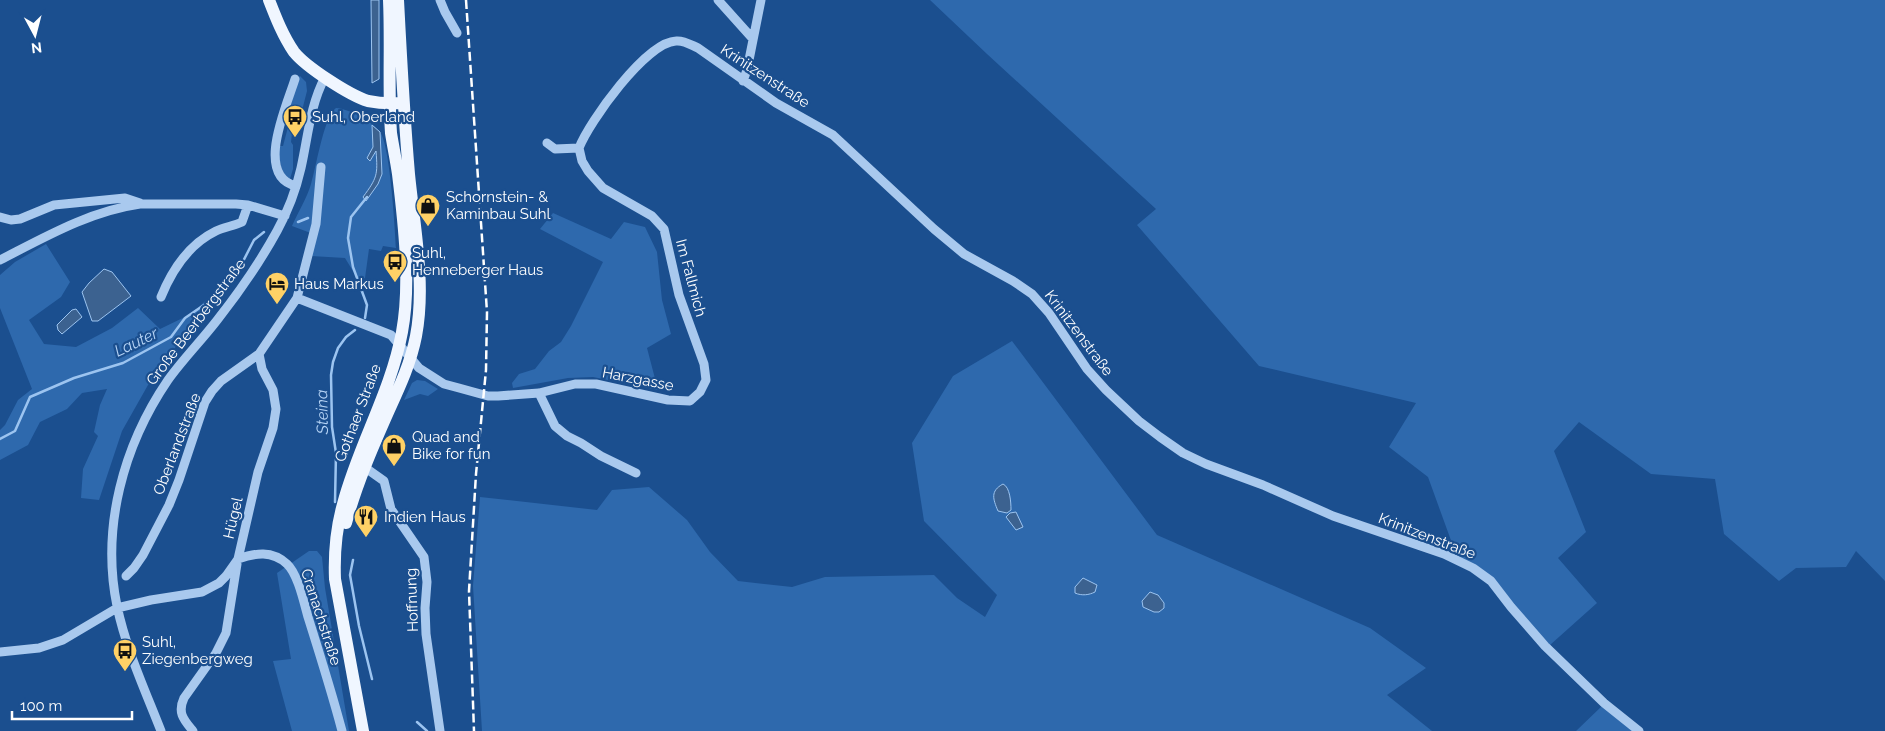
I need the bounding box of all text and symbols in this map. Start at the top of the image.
north arrow [10,10,60,60]
text: N [30,39,43,56]
street label: Krinitzenstraße [717,40,813,112]
bus stop icon: Suhl, Oberland [282,104,308,138]
place label: Suhl, Oberland [312,108,415,126]
place label: Schornstein- & Kaminbau Suhl [446,188,552,223]
shop icon: Schornstein- & Kaminbau Suhl [415,193,441,227]
street label: Im Fallmich [672,237,710,319]
place label: Suhl, Henneberger Haus [412,244,543,279]
bus stop icon: Suhl, Henneberger Haus [382,249,408,283]
street label: Große Beerbergstraße [143,255,250,389]
hotel icon: Haus Markus [264,271,290,305]
place label: Haus Markus [294,275,384,293]
street label: Krinitzenstraße [1041,287,1117,380]
water label: Lauter [111,323,161,361]
street label: Gothaer Straße [331,361,385,465]
street label: Harzgasse [601,363,675,395]
water label: Steina [312,389,332,436]
street label: Oberlandstraße [149,390,205,497]
place label: Quad and Bike for fun [412,428,490,463]
shop icon: Quad and Bike for fun [381,433,407,467]
street label: Hügel [219,495,247,541]
restaurant icon: Indien Haus [353,504,379,538]
place label: Indien Haus [384,508,466,526]
street label: Krinitzenstraße [1376,509,1478,563]
street label: Cranachstraße [297,566,345,668]
street label: Hoffnung [402,568,422,632]
place label: Suhl, Ziegenbergweg [142,633,253,668]
bus stop icon: Suhl, Ziegenbergweg [112,638,138,672]
scale bar [12,688,132,720]
text: 100 m [20,697,62,715]

